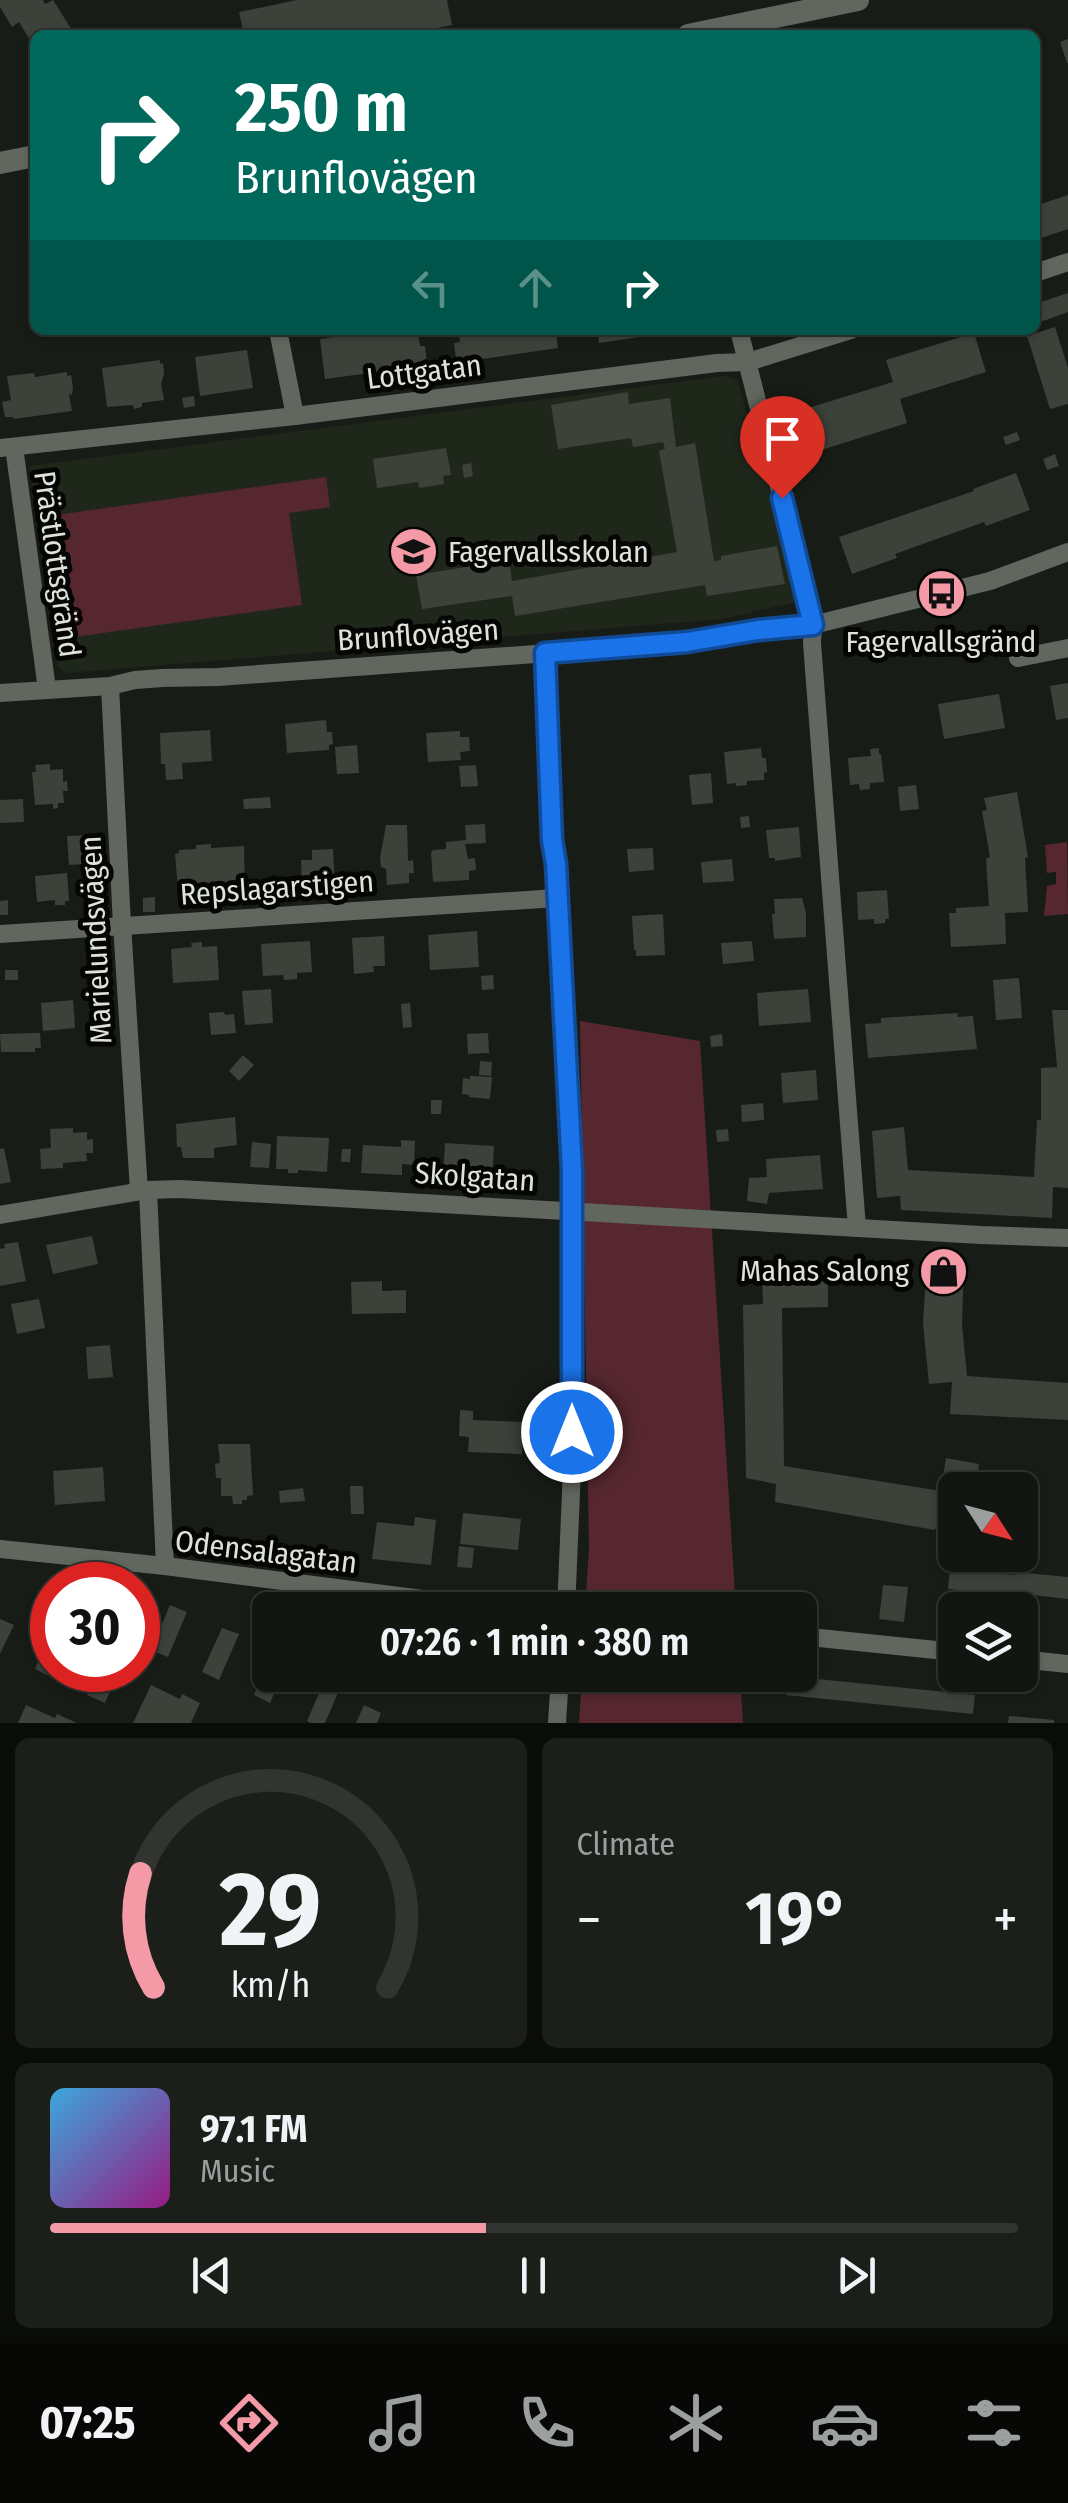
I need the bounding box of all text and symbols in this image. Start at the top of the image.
text: 250 m [235,66,408,150]
icon: right [70,70,200,200]
text: Brunflovägen [235,151,478,205]
icon: left [403,260,458,315]
icon: ahead [508,260,563,315]
icon: right [613,260,668,315]
street label: Lottgatan [364,347,484,397]
pin [740,396,825,499]
icon: arrive [755,411,810,466]
street label: Prästlottsgränd [26,469,88,659]
school or university icon: Fagervallsskolan [387,526,439,578]
place label: Fagervallsskolan [448,534,649,570]
bus stop icon: Fagervallsgränd [915,567,967,619]
street label: Brunflovägen [336,611,500,659]
place label: Fagervallsgränd [846,624,1036,660]
street label: Marielundsvägen [73,835,119,1045]
street label: Repslagarstigen [179,863,375,913]
street label: Skolgatan [414,1155,536,1199]
shop icon: Mahas Salong [918,1245,970,1297]
place label: Mahas Salong [740,1253,910,1289]
position arrow [520,1380,624,1484]
north arrow [938,1472,1038,1572]
map controls [938,1472,1038,1692]
street label: Odensalagatan [173,1523,359,1581]
speed limit sign: 30 [30,1562,160,1692]
button: layers [938,1592,1038,1692]
text: 07:26 · 1 min · 380 m [380,1619,689,1665]
text: Climate [577,1825,675,1863]
text: 29 [219,1848,321,1973]
text: 19° [745,1874,849,1964]
text: − [577,1887,601,1953]
text: + [993,1887,1018,1953]
text: km/h [231,1964,311,2006]
text: 97.1 FM [200,2106,307,2152]
text: Music [200,2152,275,2190]
icon: previous [184,2248,239,2303]
icon: pause [506,2248,561,2303]
icon: next [829,2248,884,2303]
icon: directions [214,2388,284,2458]
icon: music [363,2388,433,2458]
icon: phone [512,2388,582,2458]
icon: climate [661,2388,731,2458]
icon: car [810,2388,880,2458]
icon: filters [959,2388,1029,2458]
text: 07:25 [39,2396,136,2450]

